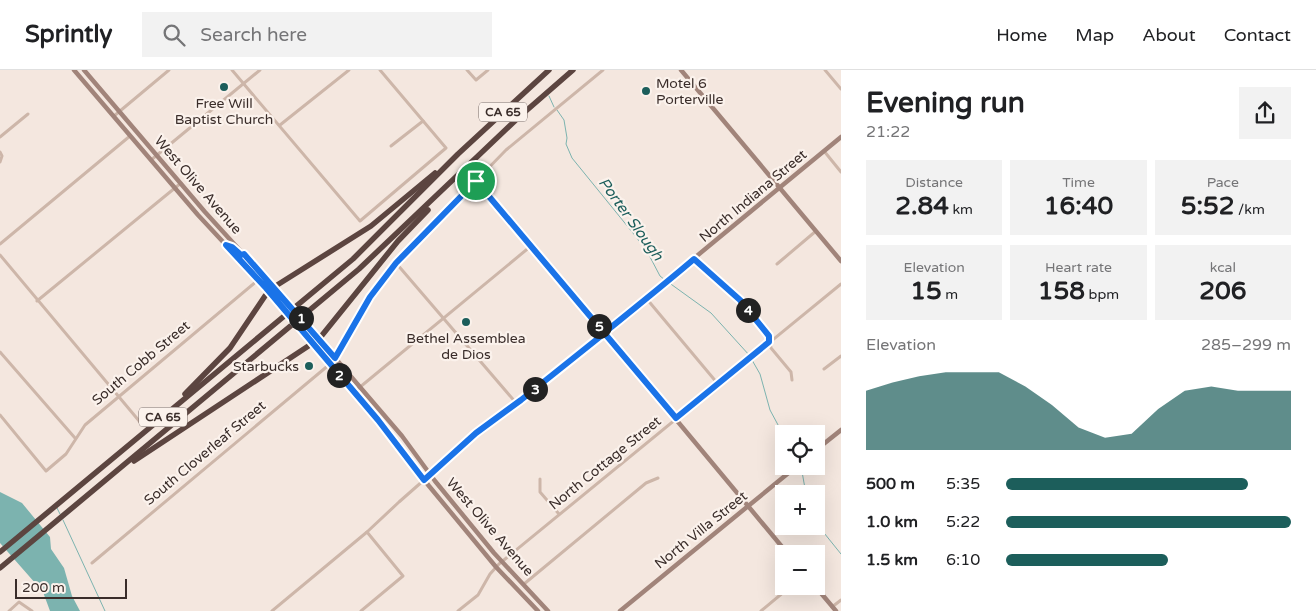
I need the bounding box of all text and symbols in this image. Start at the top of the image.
search box [142,12,492,57]
text: Sprintly [25,20,112,49]
icon: search [160,21,188,49]
text: Search here [200,24,307,46]
text: Home [996,24,1047,46]
text: Map [1075,24,1114,46]
text: About [1142,24,1196,46]
text: Contact [1224,24,1291,46]
place label: Motel 6 Porterville [656,75,723,108]
marker: Free Will Baptist Church [218,81,230,93]
marker: Motel 6 Porterville [640,85,652,97]
text: Evening run [866,86,1025,120]
button: share [1239,87,1291,139]
place label: Free Will Baptist Church [175,95,273,128]
road number: CA 65 [479,102,527,122]
text: 21:22 [866,122,910,142]
street label: West Olive Avenue [151,133,245,238]
street label: North Indiana Street [696,146,811,246]
pin [455,160,497,202]
icon: arrive [462,167,490,195]
water label: Porter Slough [595,174,668,265]
text: Distance [905,174,963,191]
text: Time [1062,174,1095,191]
text: Pace [1207,174,1239,191]
text: 2.84 [895,191,949,221]
text: 16:40 [1044,191,1113,221]
text: 5:52 [1181,191,1234,221]
text: km [949,201,973,218]
text: /km [1234,201,1265,218]
text: Elevation [904,259,965,276]
text: Heart rate [1045,259,1112,276]
text: kcal [1210,259,1236,276]
text: 15 [910,276,942,306]
text: 158 [1038,276,1085,306]
text: 206 [1199,276,1246,306]
text: m [942,286,958,303]
text: bpm [1085,286,1119,303]
pin: 4 [736,298,760,322]
text: 4 [744,302,753,319]
pin: 1 [288,306,314,330]
text: 1 [297,310,306,327]
pin: 5 [586,314,612,338]
marker: Bethel Assemblea de Dios [460,316,472,328]
street label: South Cobb Street [89,317,194,409]
text: 5 [595,318,604,335]
place label: Bethel Assemblea de Dios [406,330,526,363]
text: Elevation [866,335,936,355]
text: 285–299 m [1201,335,1291,355]
place label: Starbucks [233,358,299,375]
marker: Starbucks [303,360,315,372]
pin: 2 [326,362,352,388]
text: 2 [335,367,344,384]
pin: 3 [522,376,548,402]
text: 3 [531,381,540,398]
street label: South Cloverleaf Street [141,397,270,509]
road number: CA 65 [139,408,187,427]
street label: North Cottage Street [545,412,665,513]
map controls [775,425,825,595]
button: locate [775,425,825,475]
text: 500 m [866,474,915,494]
text: 5:35 [946,474,980,494]
street label: West Olive Avenue [443,475,537,580]
button: + [775,485,825,535]
street label: North Villa Street [651,487,751,572]
text: 1.0 km [866,512,918,532]
text: 5:22 [946,512,980,532]
button: − [775,545,825,595]
text: 1.5 km [866,550,918,570]
text: 6:10 [946,550,980,570]
scale bar [15,576,128,599]
text: 200 m [22,579,65,596]

